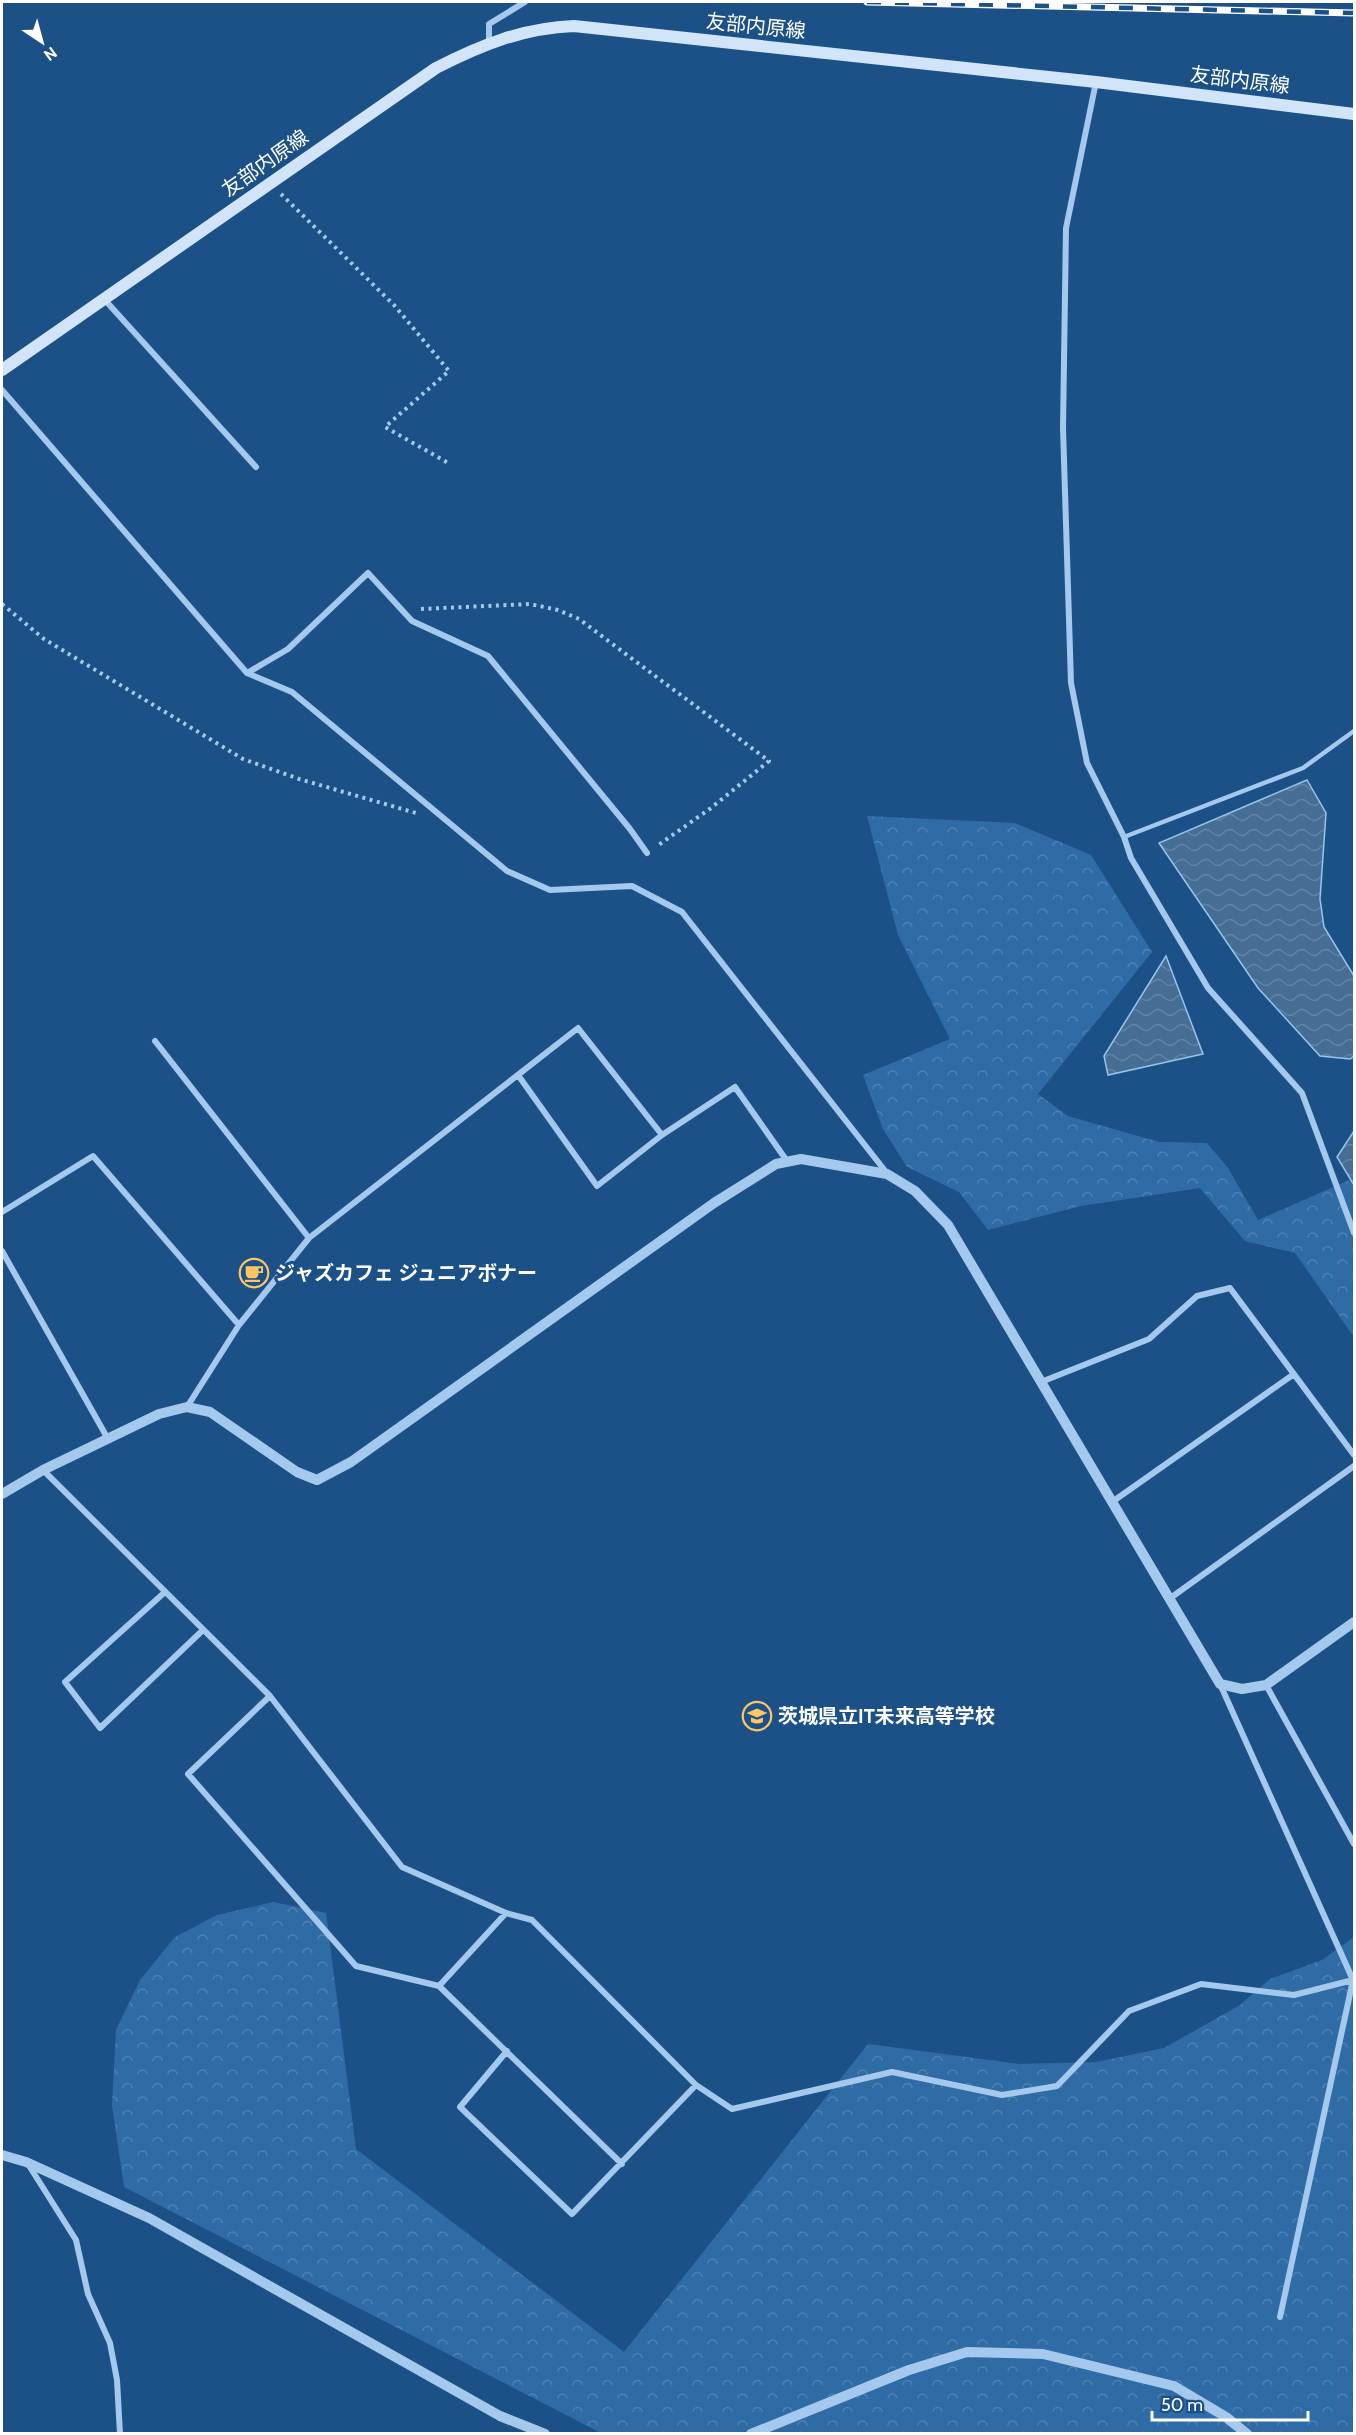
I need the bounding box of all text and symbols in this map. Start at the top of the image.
street label: 友部内原線 [705,9,807,43]
north arrow [12,12,72,72]
text: N [40,43,61,65]
street label: 友部内原線 [1189,62,1291,98]
street label: 友部内原線 [217,124,313,202]
cafe icon: ジャズカフェ ジュニアボナー [238,1257,270,1289]
place label: ジャズカフェ ジュニアボナー [275,1261,537,1285]
school or university icon: 茨城県立IT未来高等学校 [741,1700,773,1732]
place label: 茨城県立IT未来高等学校 [778,1704,995,1728]
scale bar [1152,2384,1308,2422]
text: 50 m [1161,2394,1203,2416]

